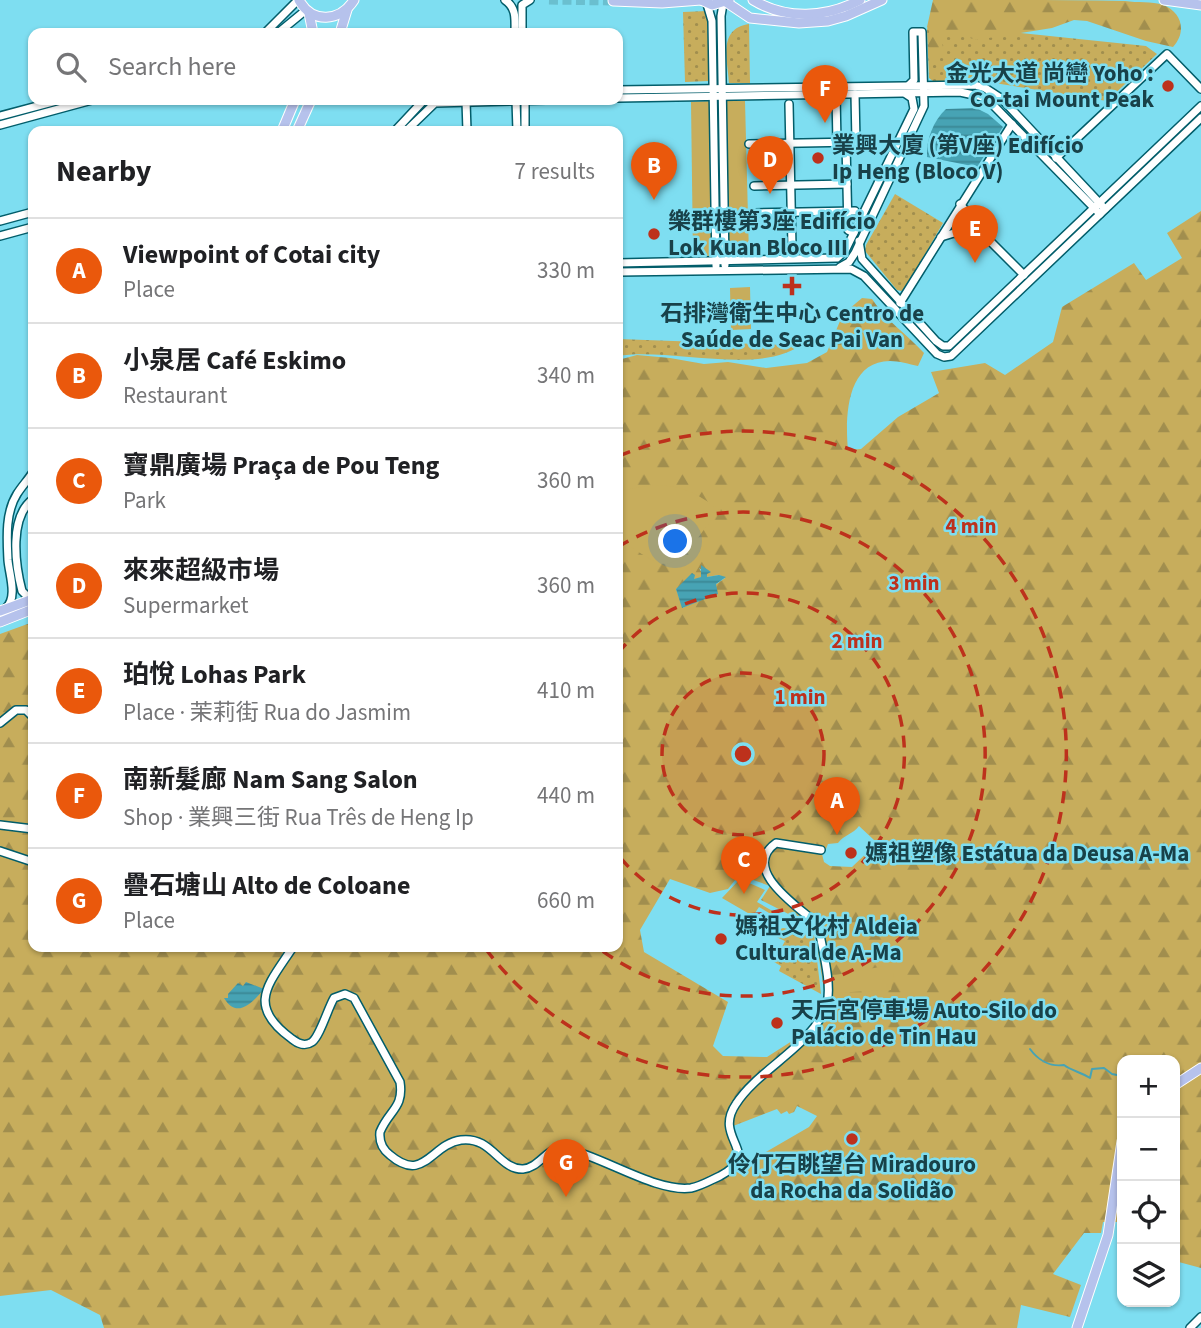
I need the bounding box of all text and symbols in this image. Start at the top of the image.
search box [28,28,623,105]
icon: search [52,48,90,86]
text: Search here [108,48,236,85]
place label: 金光大道 尚巒 Yoho : Co-tai Mount Peak [946,57,1154,116]
pin: F [802,65,848,123]
marker: 金光大道 尚巒 Yoho : Co-tai Mount Peak [1160,78,1176,94]
place label: 業興大廈 (第V座) Edifício Ip Heng (Bloco V) [832,129,1084,188]
pin: D [747,136,793,194]
pin: B [631,142,677,200]
text: Nearby [56,150,151,193]
marker: 業興大廈 (第V座) Edifício Ip Heng (Bloco V) [810,150,826,166]
text: 7 results [515,155,595,188]
place label: 樂群樓第3座 Edifício Lok Kuan Bloco III [668,205,876,264]
pin: E [952,205,998,263]
marker: 樂群樓第3座 Edifício Lok Kuan Bloco III [646,226,662,242]
text: Viewpoint of Cotai city [123,236,380,273]
text: A [72,254,86,287]
text: 330 m [537,254,595,287]
text: Place [123,273,175,306]
marker: 石排灣衛生中心 Centro de Saúde de Seac Pai Van [782,276,802,296]
place label: 石排灣衛生中心 Centro de Saúde de Seac Pai Van [660,297,924,356]
text: 小泉居 Café Eskimo [123,342,346,379]
text: B [72,359,86,392]
text: 340 m [537,359,595,392]
text: Restaurant [123,379,227,412]
text: 寶鼎廣場 Praça de Pou Teng [123,447,439,484]
text: C [72,464,86,497]
text: 360 m [537,464,595,497]
text: Park [123,484,166,517]
text: 4 min [945,511,997,541]
your location [658,524,692,558]
text: 來來超級市場 [123,552,279,589]
text: 3 min [888,568,940,598]
text: D [72,569,86,602]
text: 360 m [537,569,595,602]
text: Supermarket [123,589,249,622]
text: 2 min [831,626,883,656]
text: 珀悅 Lohas Park [123,656,306,693]
text: E [73,674,85,707]
text: 410 m [537,674,595,707]
text: 1 min [774,682,826,712]
text: Place · 茉莉街 Rua do Jasmim [123,696,411,729]
centre of rings [731,742,755,766]
text: 南新髮廊 Nam Sang Salon [123,761,418,798]
pin: A [814,777,860,835]
text: F [73,779,85,812]
text: 440 m [537,779,595,812]
text: Shop · 業興三街 Rua Três de Heng Ip [123,801,474,834]
pin: C [721,836,767,894]
place label: 媽祖塑像 Estátua da Deusa A-Ma [865,837,1189,870]
marker: 媽祖塑像 Estátua da Deusa A-Ma [843,845,859,861]
text: 疊石塘山 Alto de Coloane [123,867,410,904]
text: G [72,884,86,917]
text: 660 m [537,884,595,917]
text: Place [123,904,175,937]
place label: 媽祖文化村 Aldeia Cultural de A-Ma [735,910,918,969]
marker: 媽祖文化村 Aldeia Cultural de A-Ma [713,931,729,947]
place label: 天后宮停車場 Auto-Silo do Palácio de Tin Hau [791,994,1057,1053]
marker: 天后宮停車場 Auto-Silo do Palácio de Tin Hau [769,1015,785,1031]
map controls [1117,1055,1180,1307]
button: + [1117,1055,1180,1118]
button: − [1117,1118,1180,1181]
marker: 伶仃石眺望台 Miradouro da Rocha da Solidão [844,1131,860,1147]
pin: G [543,1139,589,1197]
place label: 伶仃石眺望台 Miradouro da Rocha da Solidão [728,1148,976,1207]
button: locate [1117,1181,1180,1244]
button: layers [1117,1244,1180,1307]

